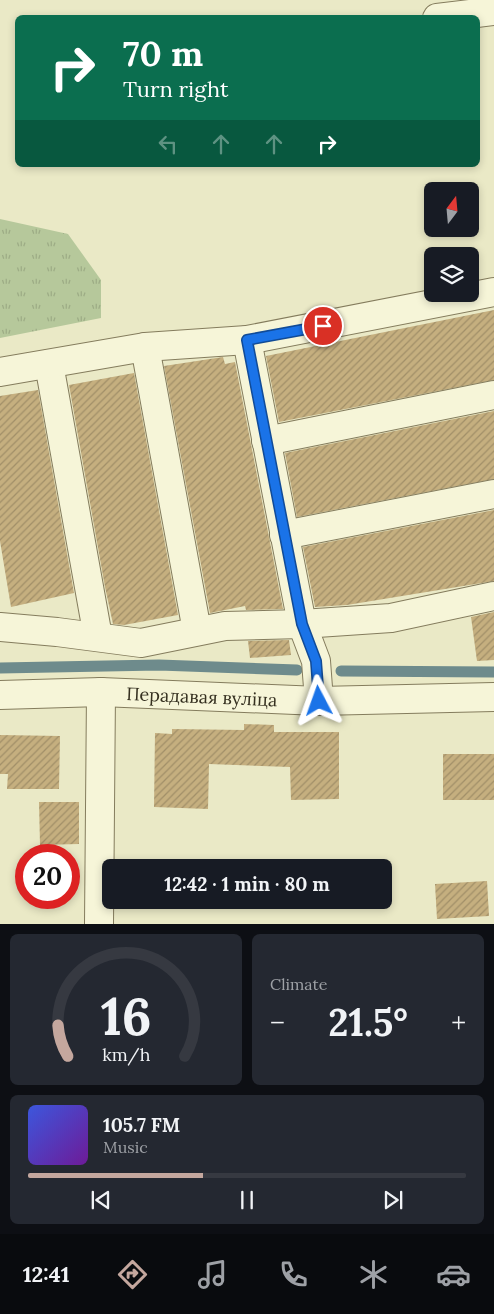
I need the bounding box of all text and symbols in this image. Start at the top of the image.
text: 70 m [123,31,203,76]
icon: right [40,35,105,100]
text: Turn right [123,75,228,103]
icon: left [154,130,182,158]
icon: ahead [207,130,235,158]
icon: ahead [260,130,288,158]
icon: right [313,130,341,158]
north arrow [424,182,479,238]
map controls [424,182,479,302]
button: layers [424,247,479,302]
pin [302,305,344,347]
icon: arrive [309,312,337,340]
position arrow [292,674,344,726]
street label: Перадавая вуліца [126,682,278,711]
speed limit sign: 20 [15,844,80,909]
text: 12:42 · 1 min · 80 m [164,872,330,896]
text: Climate [270,974,327,994]
text: 16 [100,983,152,1049]
text: 21.5° [328,998,408,1046]
text: − [270,1005,285,1041]
text: + [451,1005,466,1041]
text: km/h [102,1043,150,1066]
text: 105.7 FM [103,1113,180,1137]
text: Music [103,1137,148,1157]
icon: previous [87,1186,115,1214]
icon: pause [233,1186,261,1214]
icon: next [379,1186,407,1214]
icon: directions [115,1257,150,1292]
icon: music [195,1257,230,1292]
icon: phone [276,1257,311,1292]
icon: climate [356,1257,391,1292]
icon: car [436,1257,471,1292]
text: 12:41 [23,1260,70,1288]

